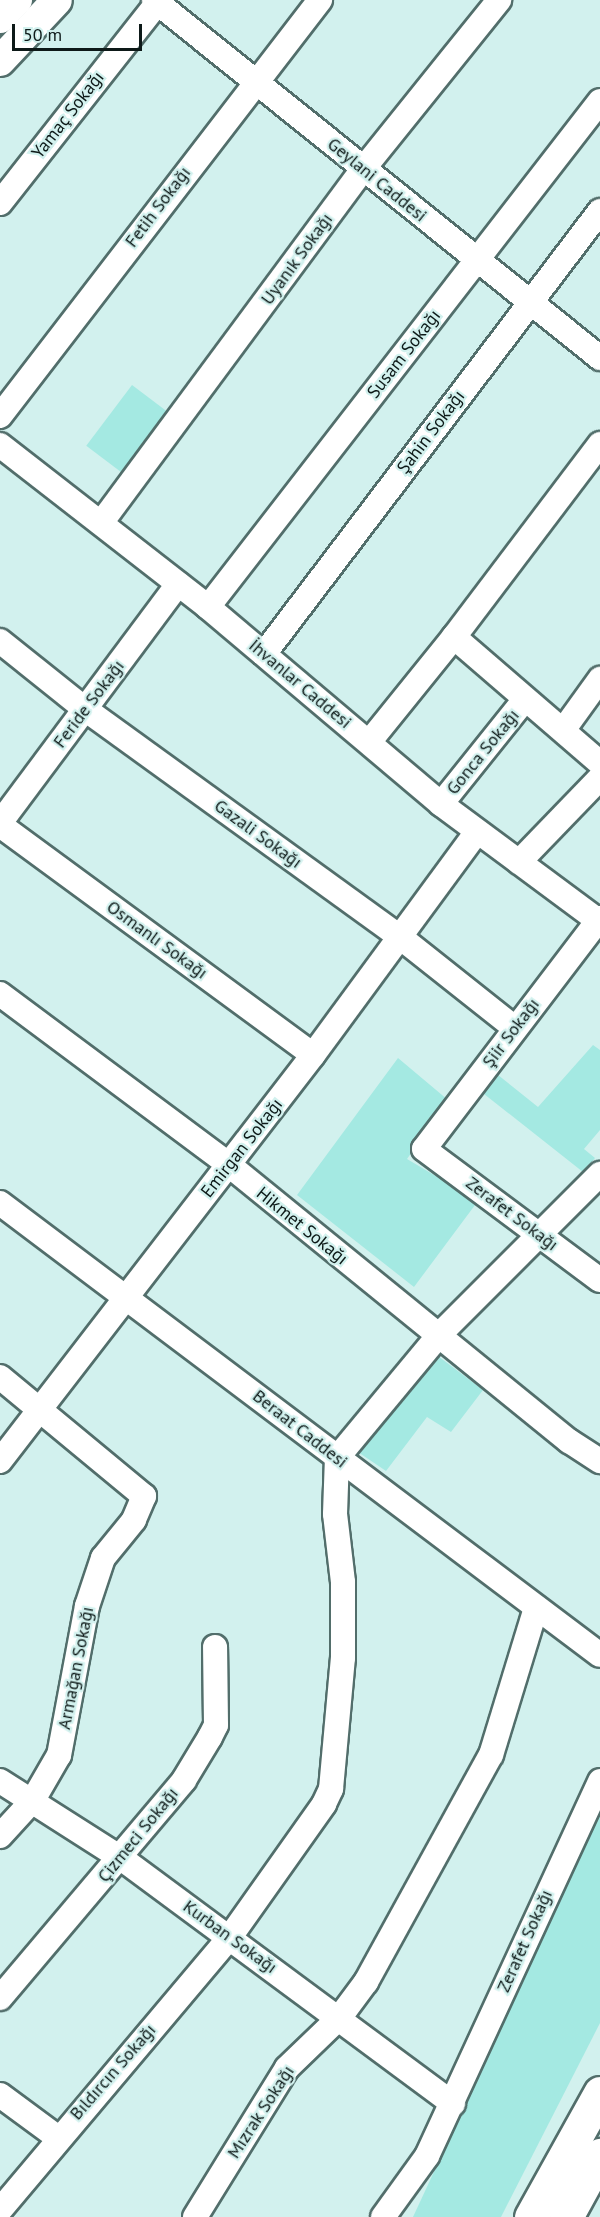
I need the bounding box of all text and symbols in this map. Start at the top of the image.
scale bar [15,12,146,50]
text: 50 m [23,23,62,46]
street label: Yamaç Sokağı [27,67,109,163]
street label: Geylani Caddesi [323,133,431,227]
street label: Fetih Sokağı [121,162,195,252]
street label: Uyanık Sokağı [256,209,338,309]
street label: Susam Sokağı [363,305,445,403]
street label: Şahin Sokağı [393,386,469,478]
street label: İhvanlar Caddesi [244,635,356,733]
street label: Feride Sokağı [49,656,129,752]
street label: Gonca Sokağı [442,705,524,799]
street label: Gazali Sokağı [210,795,306,873]
street label: Osmanlı Sokağı [102,896,212,984]
street label: Şiir Sokağı [478,994,544,1072]
street label: Emirgan Sokağı [197,1094,287,1202]
street label: Zerafet Sokağı [462,1172,562,1256]
street label: Hikmet Sokağı [252,1183,352,1269]
street label: Beraat Caddesi [248,1385,352,1473]
street label: Armağan Sokağı [54,1605,98,1731]
street label: Çizmeci Sokağı [93,1783,183,1887]
street label: Zerafet Sokağı [493,1886,557,1996]
street label: Kurban Sokağı [179,1896,281,1978]
street label: Bıldırcın Sokağı [65,2020,161,2124]
street label: Mızrak Sokağı [223,2061,299,2163]

